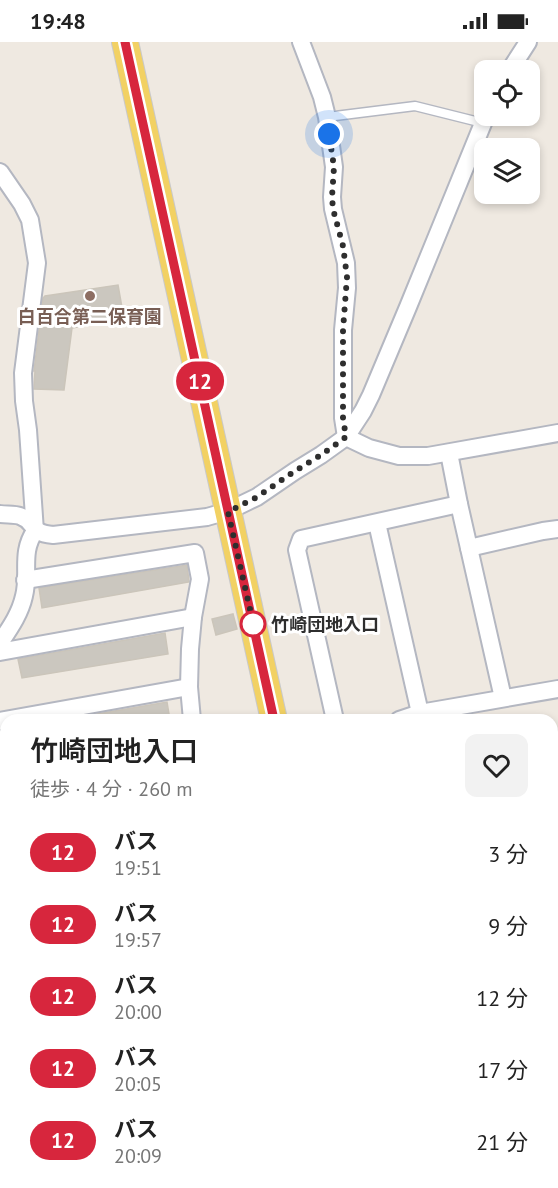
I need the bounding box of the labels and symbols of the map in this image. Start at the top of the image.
your location [314,119,344,149]
marker: 白百合第二保育園 [83,289,97,303]
place label: 白百合第二保育園 [18,305,162,328]
line badge: 12 [173,362,227,400]
marker: 竹崎団地入口 [240,611,266,637]
place label: 竹崎団地入口 [271,613,379,636]

